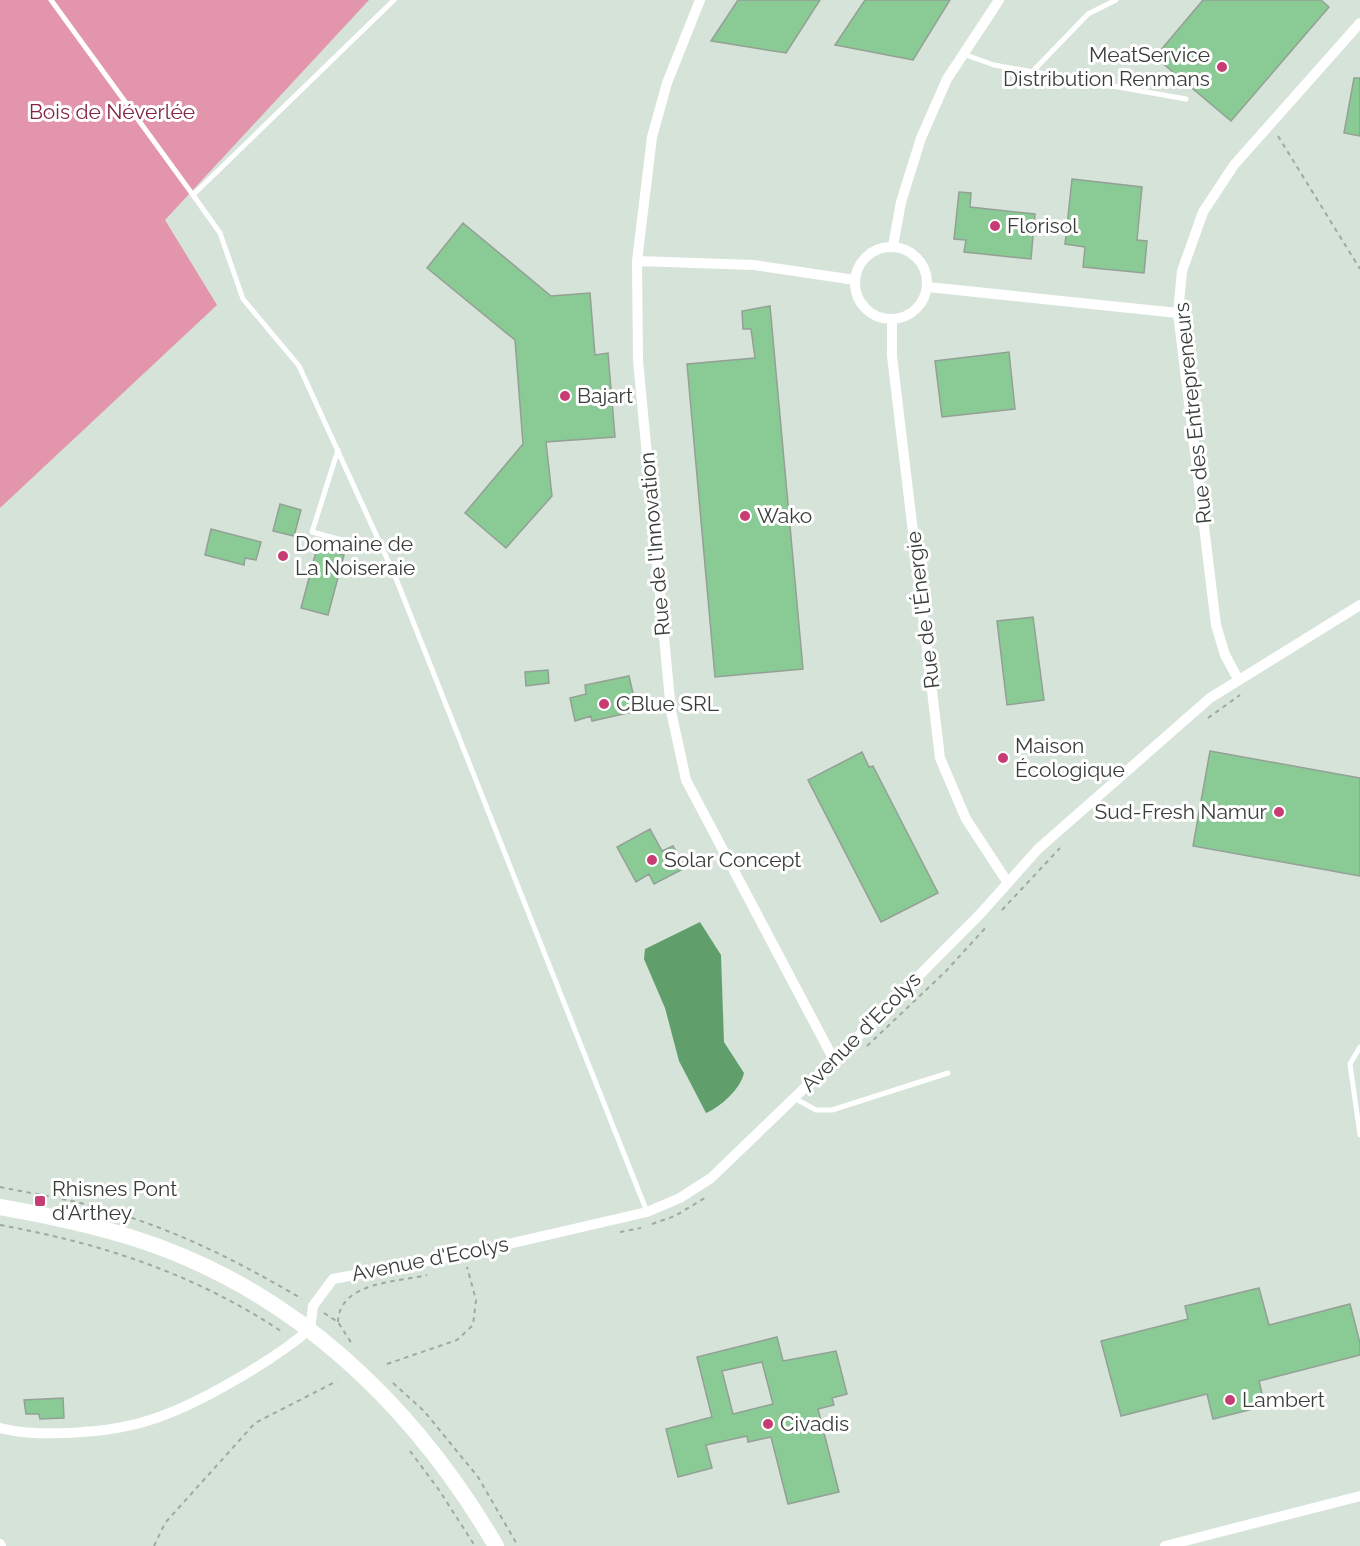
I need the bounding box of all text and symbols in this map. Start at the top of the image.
place label: MeatService Distribution Renmans [1003,42,1210,91]
marker: MeatService Distribution Renmans [1215,60,1229,74]
park label: Bois de Néverlée [29,99,195,124]
place label: Florisol [1007,213,1078,238]
marker: Florisol [988,219,1002,233]
street label: Rue des Entrepreneurs [1168,301,1217,525]
place label: Bajart [577,383,633,408]
marker: Bajart [558,389,572,403]
street label: Rue de l'Innovation [634,451,675,637]
place label: Wako [757,503,812,528]
marker: Wako [738,509,752,523]
street label: Rue de l'Énergie [900,530,945,690]
place label: Domaine de La Noiseraie [295,531,415,580]
marker: Domaine de La Noiseraie [276,549,290,563]
place label: CBlue SRL [616,691,719,716]
marker: CBlue SRL [597,697,611,711]
place label: Maison Écologique [1015,733,1125,782]
marker: Maison Écologique [996,751,1010,765]
place label: Sud-Fresh Namur [1094,799,1268,824]
marker: Sud-Fresh Namur [1272,805,1286,819]
place label: Solar Concept [664,847,801,872]
marker: Solar Concept [645,853,659,867]
street label: Avenue d'Ecolys [796,967,926,1097]
place label: Rhisnes Pont d'Arthey [52,1176,177,1225]
marker: Rhisnes Pont d'Arthey [33,1194,47,1208]
street label: Avenue d'Ecolys [349,1231,510,1286]
place label: Lambert [1242,1387,1325,1412]
marker: Lambert [1223,1393,1237,1407]
place label: Civadis [780,1411,849,1436]
marker: Civadis [761,1417,775,1431]

